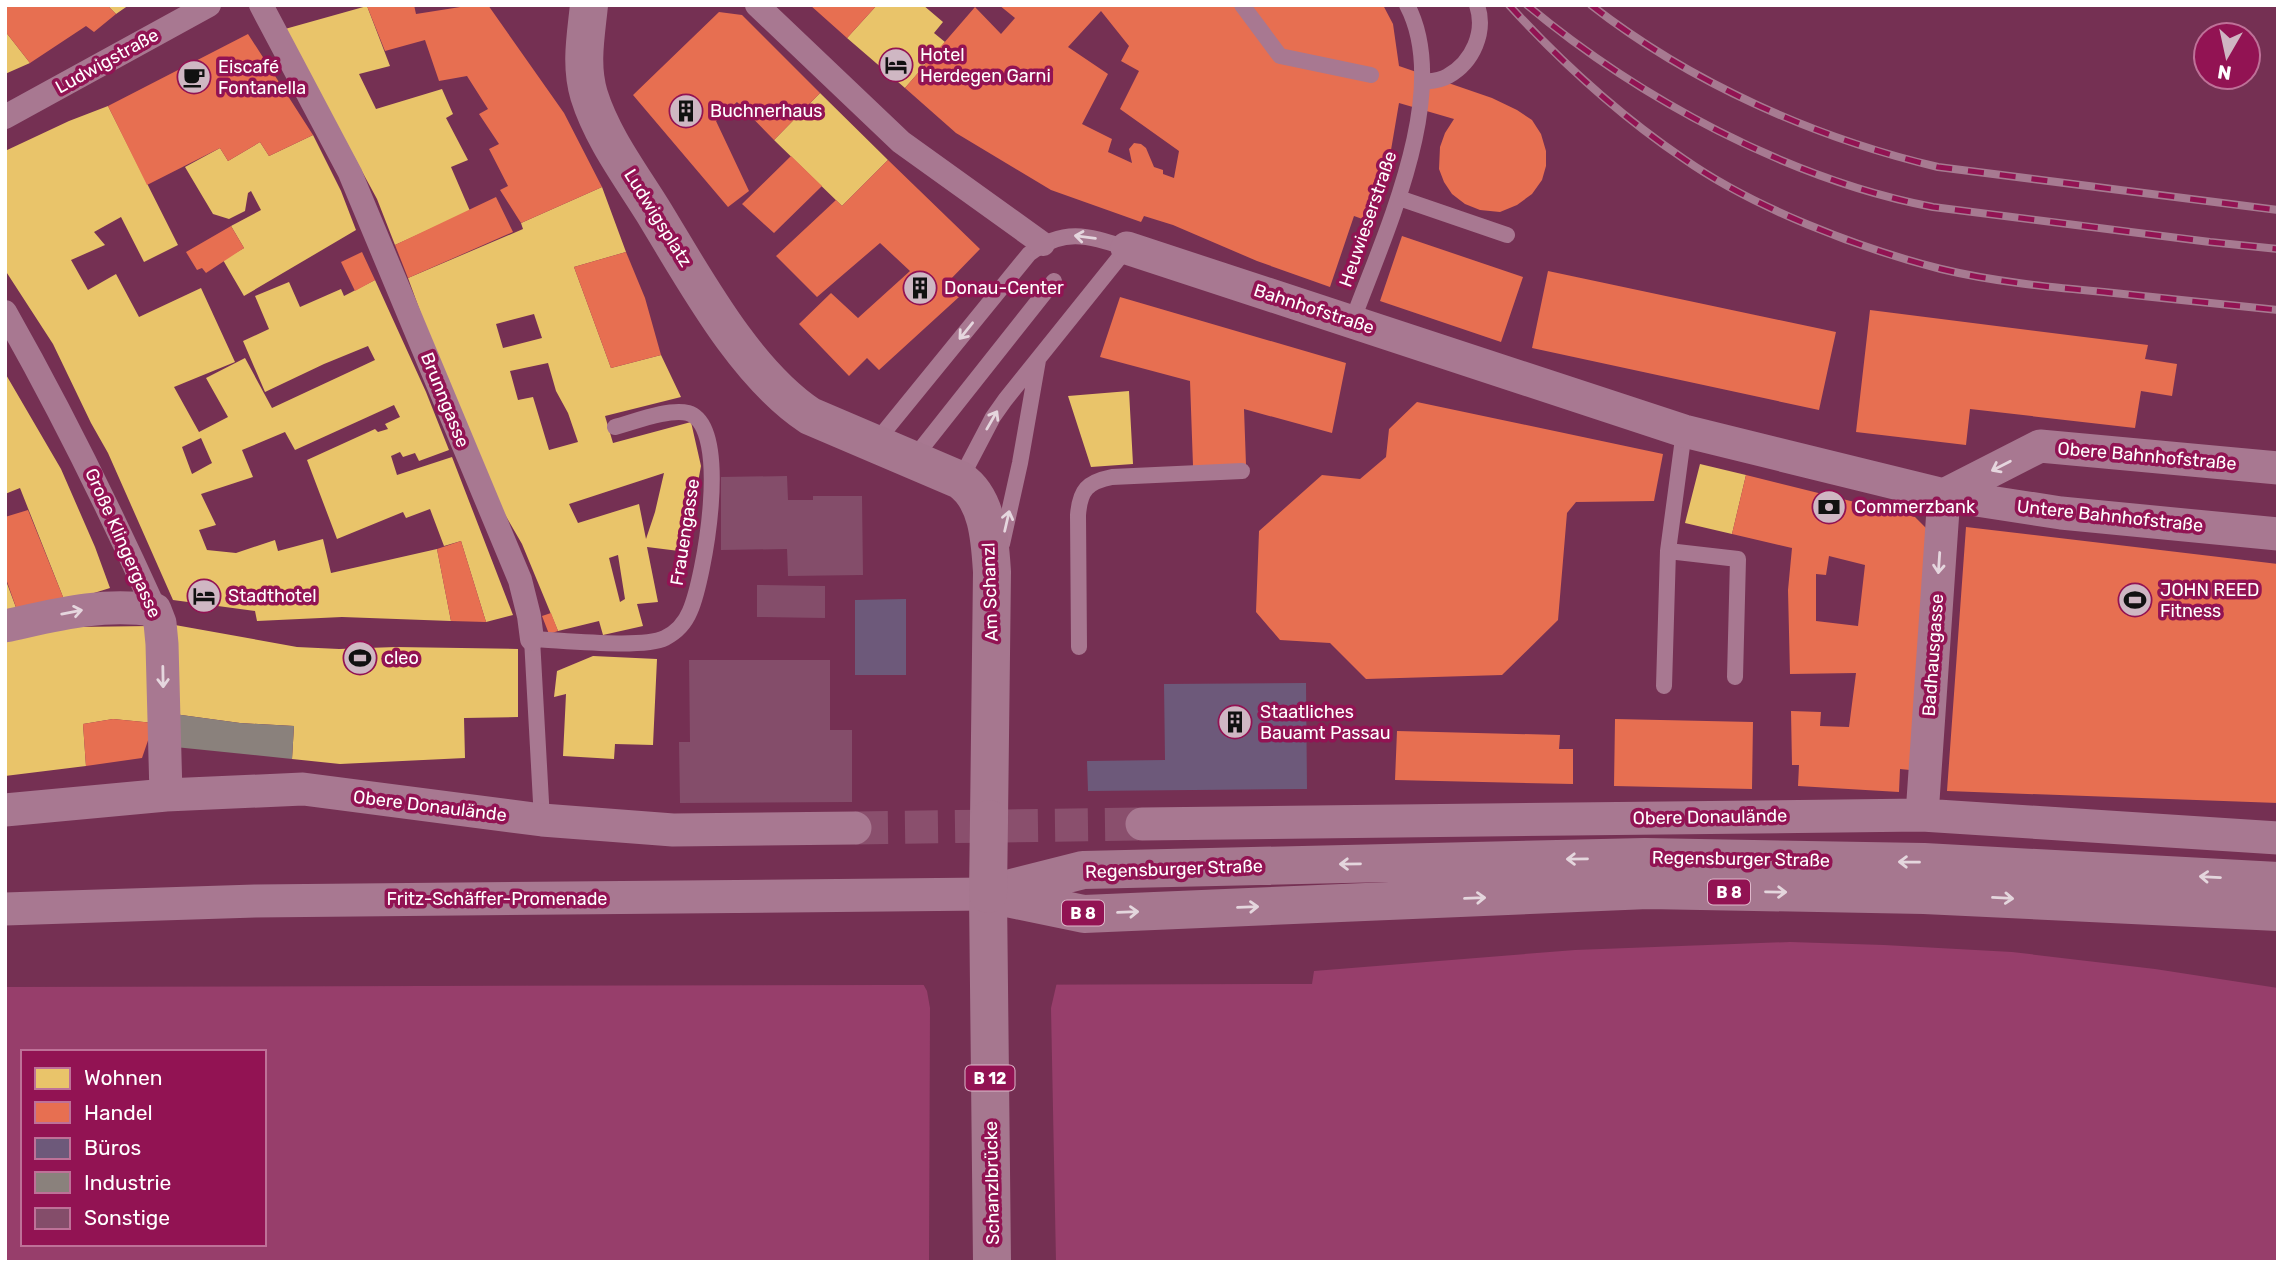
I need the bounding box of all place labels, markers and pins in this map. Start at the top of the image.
place label: Hotel Herdegen Garni [920,44,1051,87]
hotel icon: Hotel Herdegen Garni [877,46,915,84]
place label: Eiscafé Fontanella [218,56,306,99]
cafe icon: Eiscafé Fontanella [175,58,213,96]
building icon: Buchnerhaus [667,92,705,130]
place label: Buchnerhaus [710,100,823,122]
building icon: Donau-Center [901,269,939,307]
place label: Donau-Center [944,277,1064,299]
bank icon: Commerzbank [1810,488,1848,526]
place label: Commerzbank [1854,496,1976,518]
hotel icon: Stadthotel [185,577,223,615]
place label: JOHN REED Fitness [2160,579,2259,622]
sports icon: JOHN REED Fitness [2116,581,2154,619]
place label: Stadthotel [228,585,317,607]
sports icon: cleo [341,639,379,677]
place label: cleo [384,647,419,669]
place label: Staatliches Bauamt Passau [1260,701,1391,744]
building icon: Staatliches Bauamt Passau [1216,703,1254,741]

